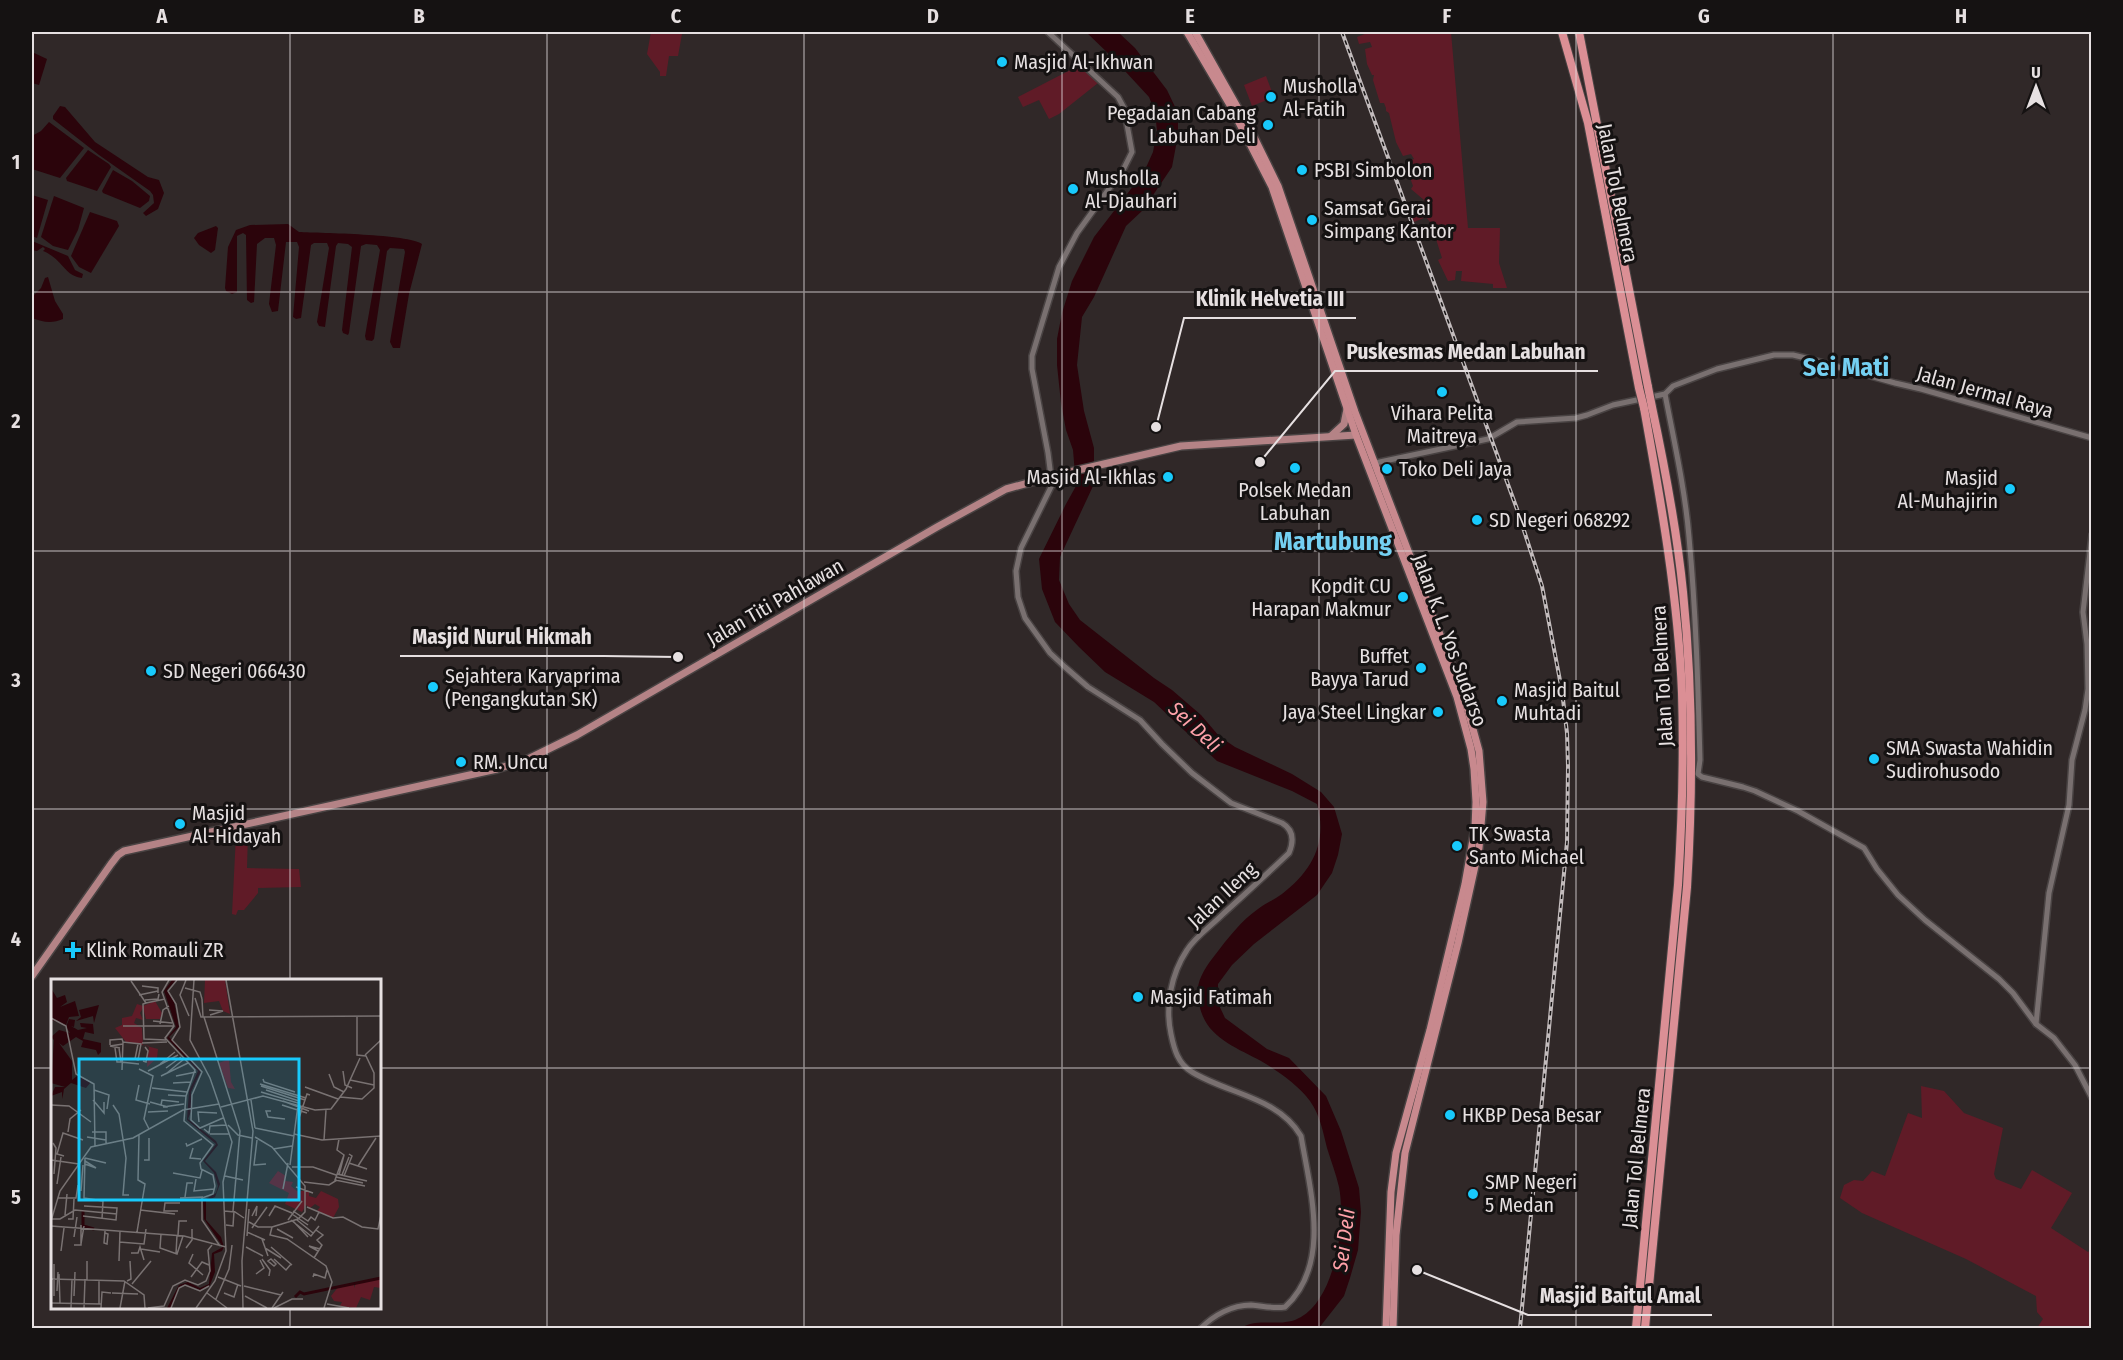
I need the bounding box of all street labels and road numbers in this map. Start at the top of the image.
street label: Jalan Tol Belmera [1593,121,1643,265]
street label: Jalan Jermal Raya [1914,361,2056,423]
street label: Jalan K. L. Yos Sudarso [1408,550,1492,730]
street label: Jalan Titi Pahlawan [702,553,848,651]
street label: Jalan Tol Belmera [1646,605,1678,747]
street label: Jalan Ileng [1183,857,1262,933]
street label: Jalan Tol Belmera [1617,1086,1655,1230]

